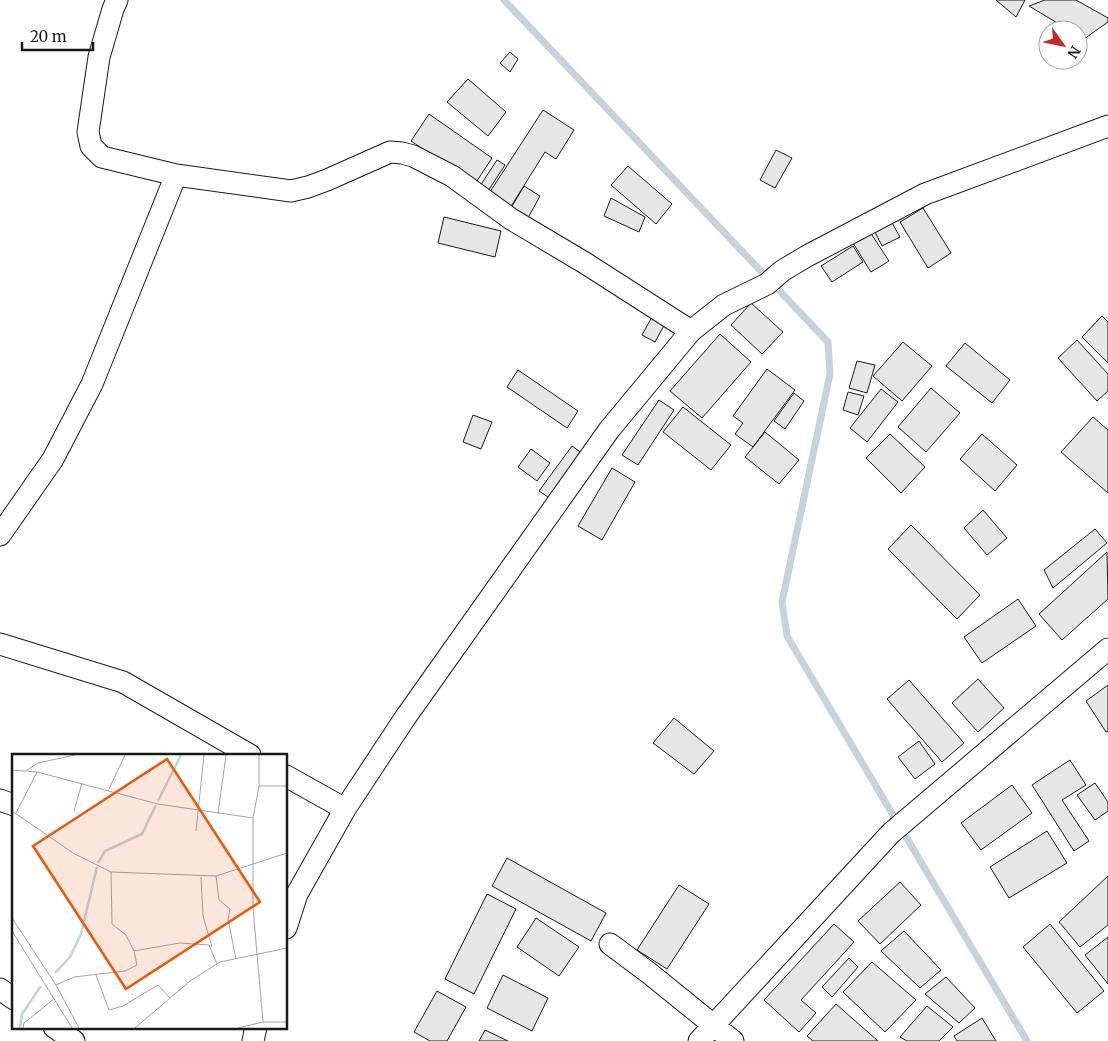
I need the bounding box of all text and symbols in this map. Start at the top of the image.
scale bar [22,20,94,52]
north arrow [1038,20,1088,70]
text: 20 m [30,27,67,46]
text: N [1063,43,1084,62]
inset map [12,754,288,1028]

